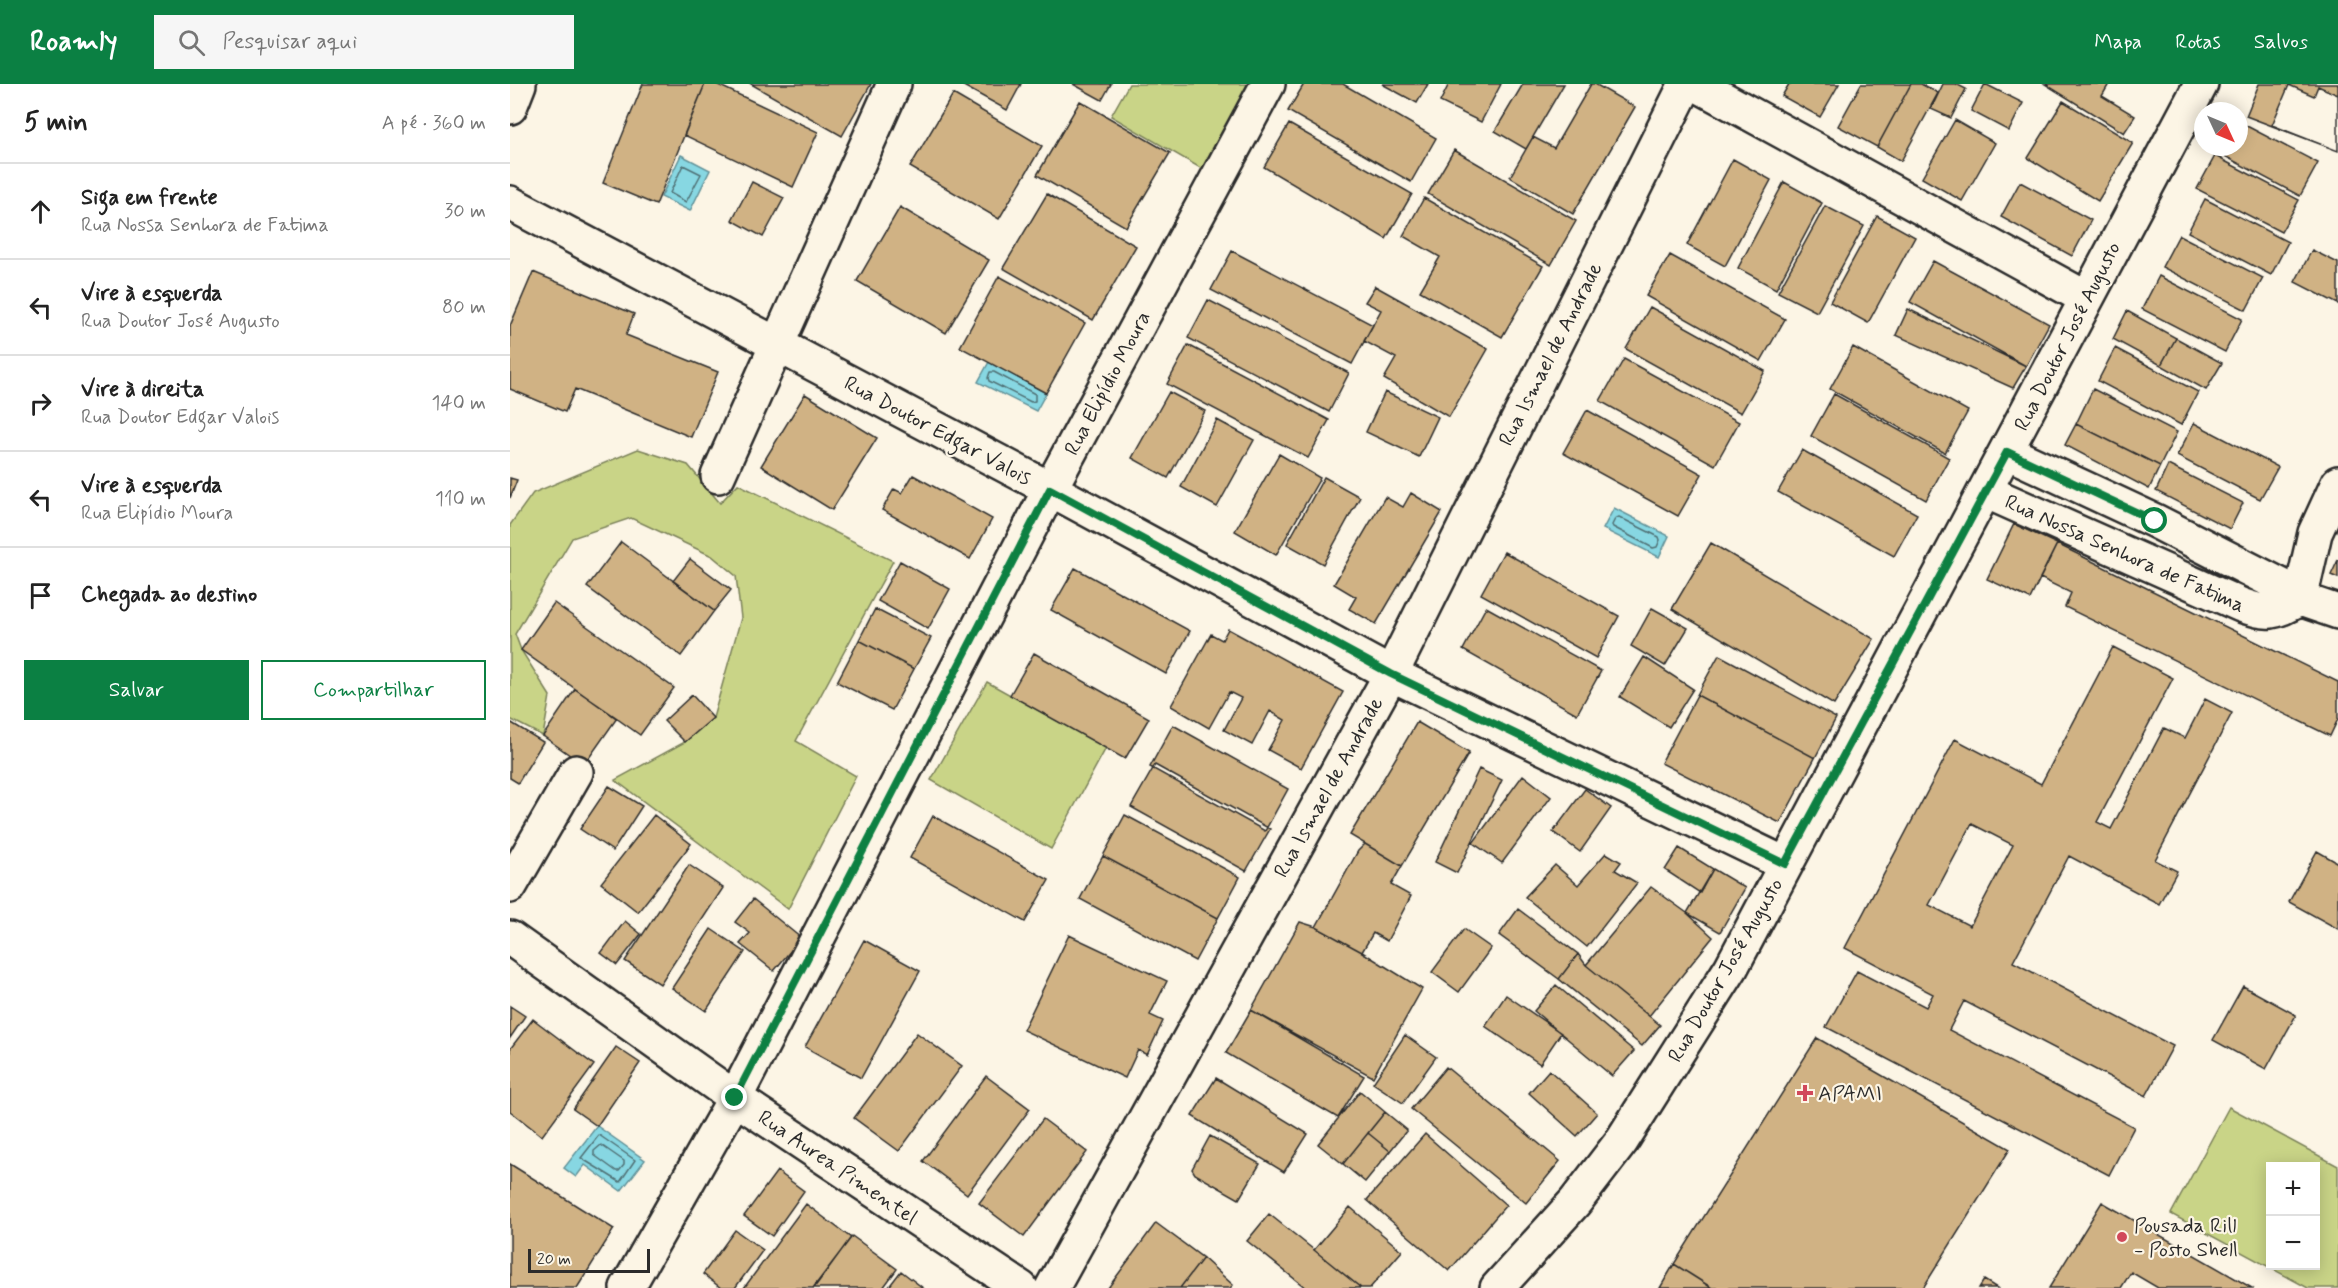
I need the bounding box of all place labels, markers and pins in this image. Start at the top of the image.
place label: APAMI [1818,1080,1882,1108]
marker: APAMI [1796,1084,1814,1102]
place label: Pousada Rill - Posto Shell [2134,1212,2238,1264]
marker: Pousada Rill - Posto Shell [2115,1230,2129,1244]

